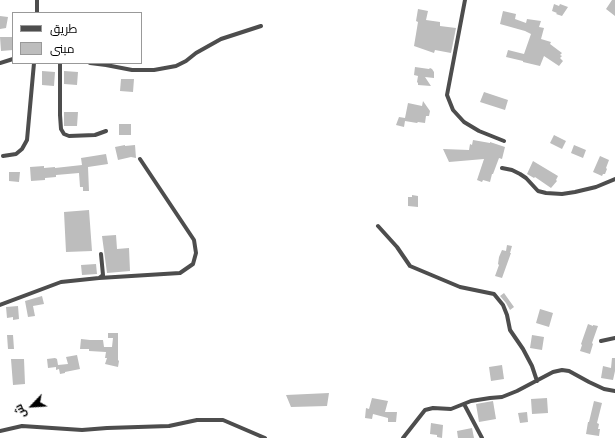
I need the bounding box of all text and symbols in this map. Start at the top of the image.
legend [12,12,142,64]
text: طريق [50,22,77,36]
text: مبنى [50,42,75,56]
north arrow [12,386,52,426]
text: ش [12,402,30,420]

